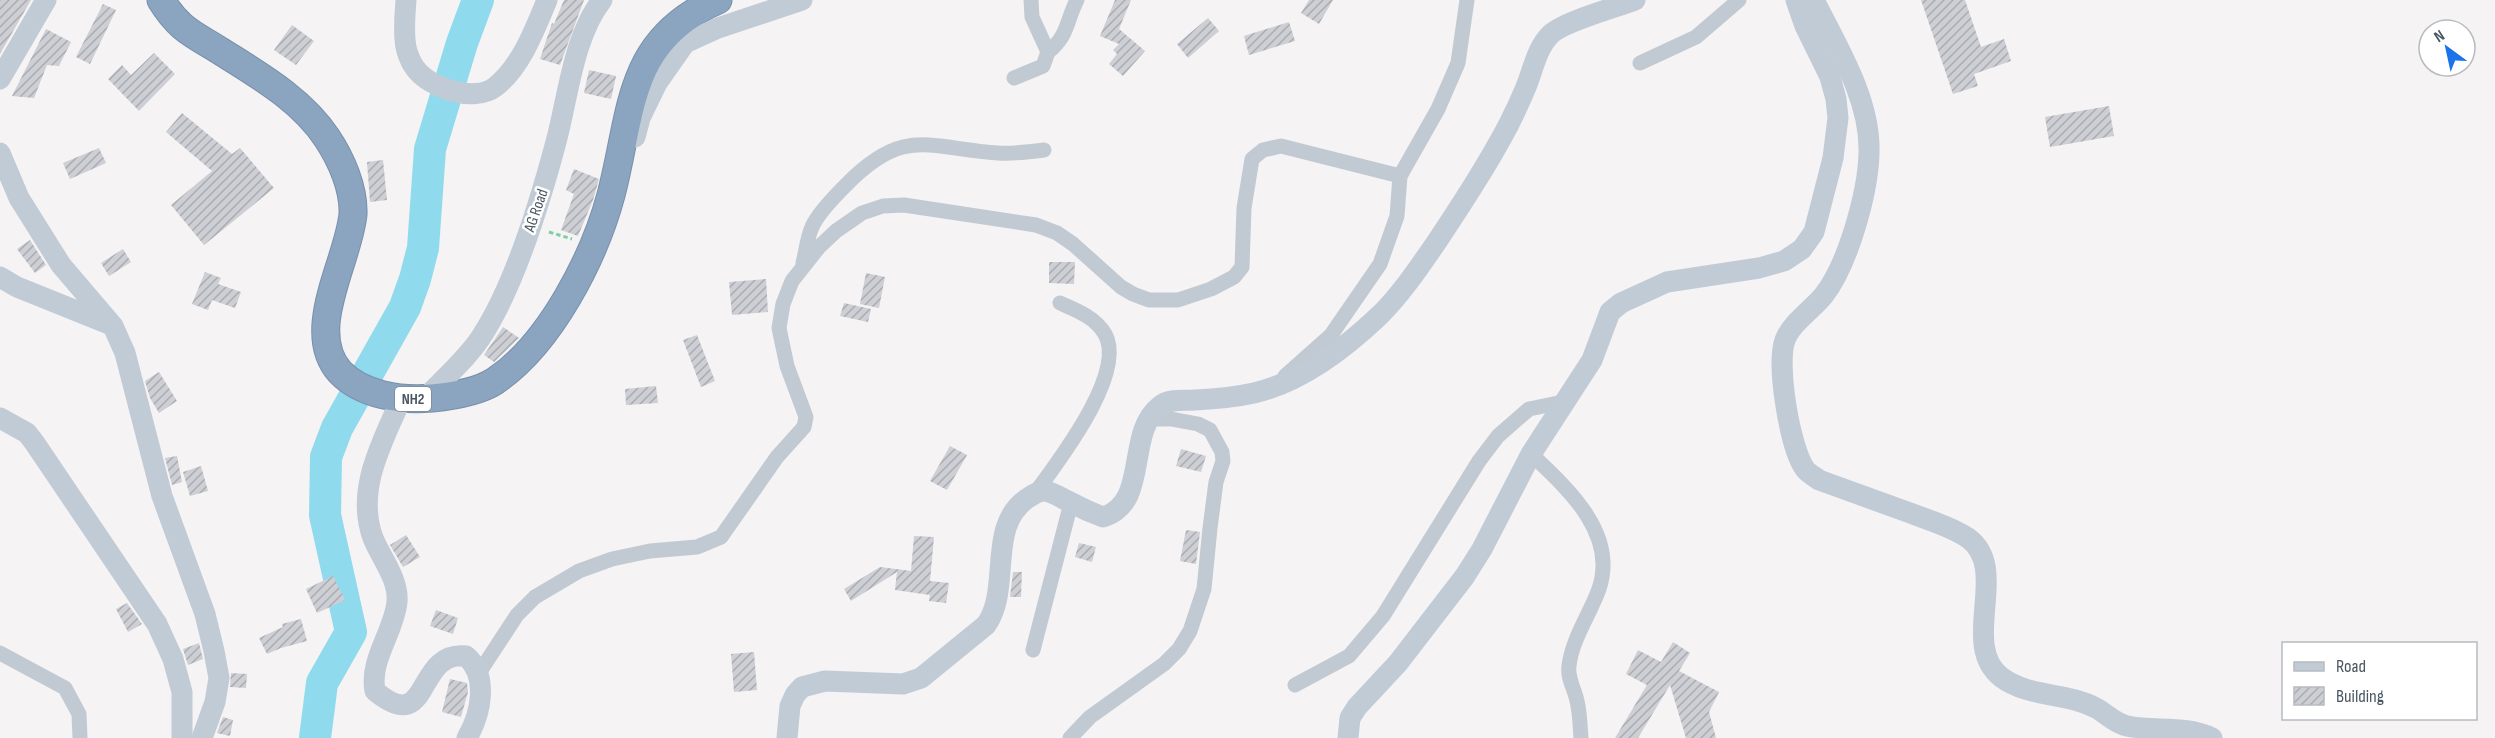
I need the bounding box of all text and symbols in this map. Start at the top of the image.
north arrow [2417,18,2477,78]
text: N [2431,26,2448,47]
street label: AG Road [520,187,553,235]
road number: NH2 [395,387,431,411]
legend [2282,642,2477,720]
text: Road [2336,656,2366,677]
text: Building [2336,686,2384,707]

